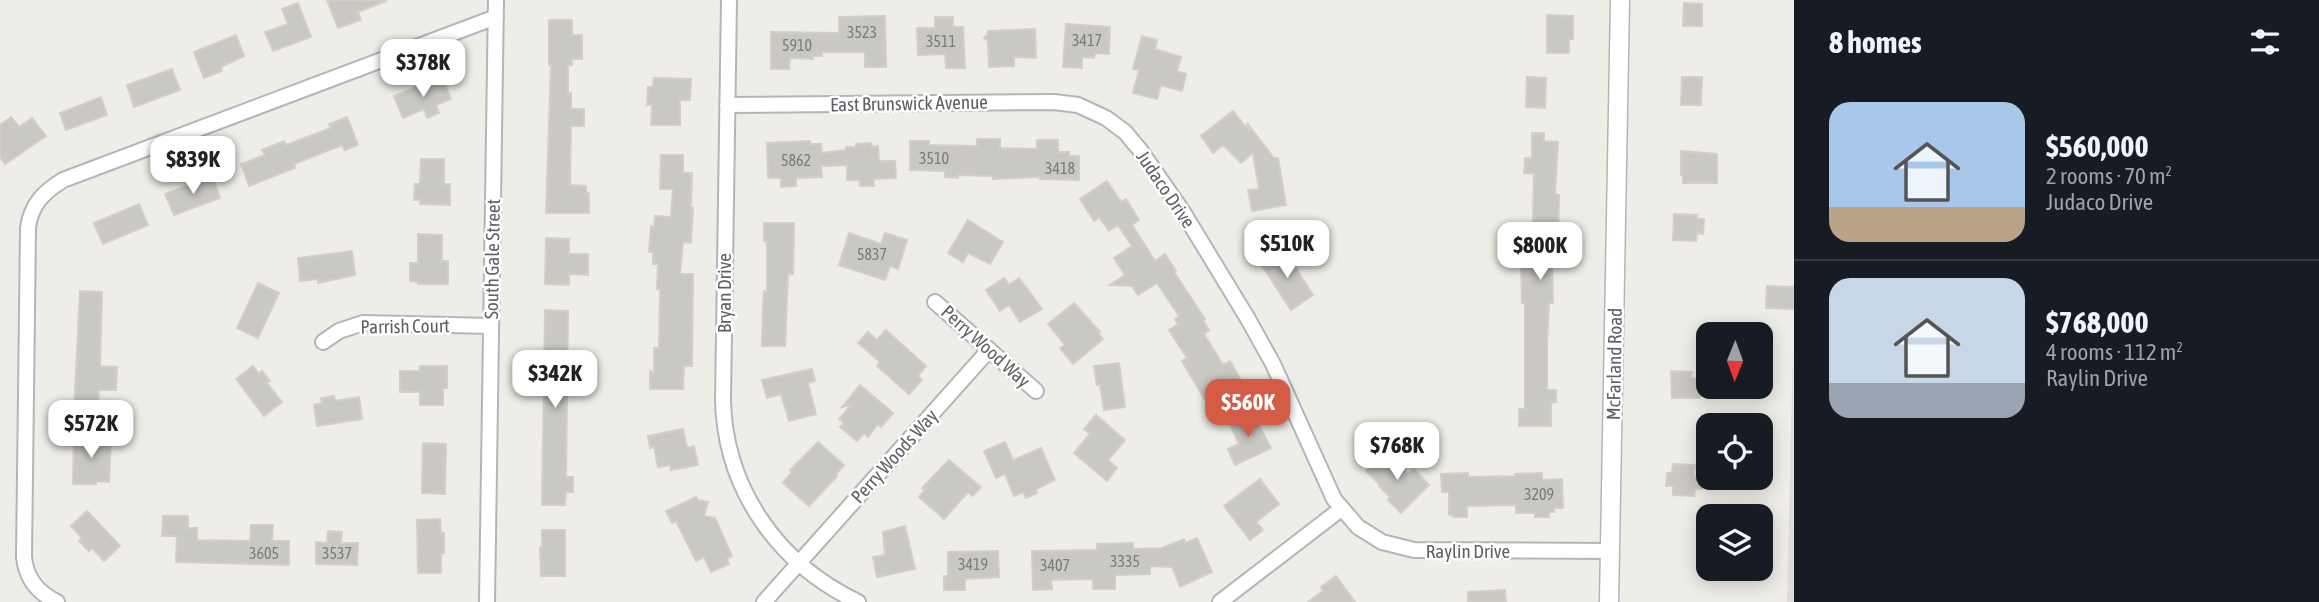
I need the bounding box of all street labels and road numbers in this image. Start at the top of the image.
street label: East Brunswick Avenue [830,91,988,115]
street label: Judaco Drive [1132,146,1200,232]
street label: South Gale Street [480,199,504,319]
street label: Bryan Drive [713,253,735,333]
street label: Perry Wood Way [937,300,1035,392]
street label: McFarland Road [1602,308,1626,420]
street label: Parrish Court [360,314,450,338]
street label: Perry Woods Way [846,404,942,507]
street label: Raylin Drive [1426,540,1510,562]

